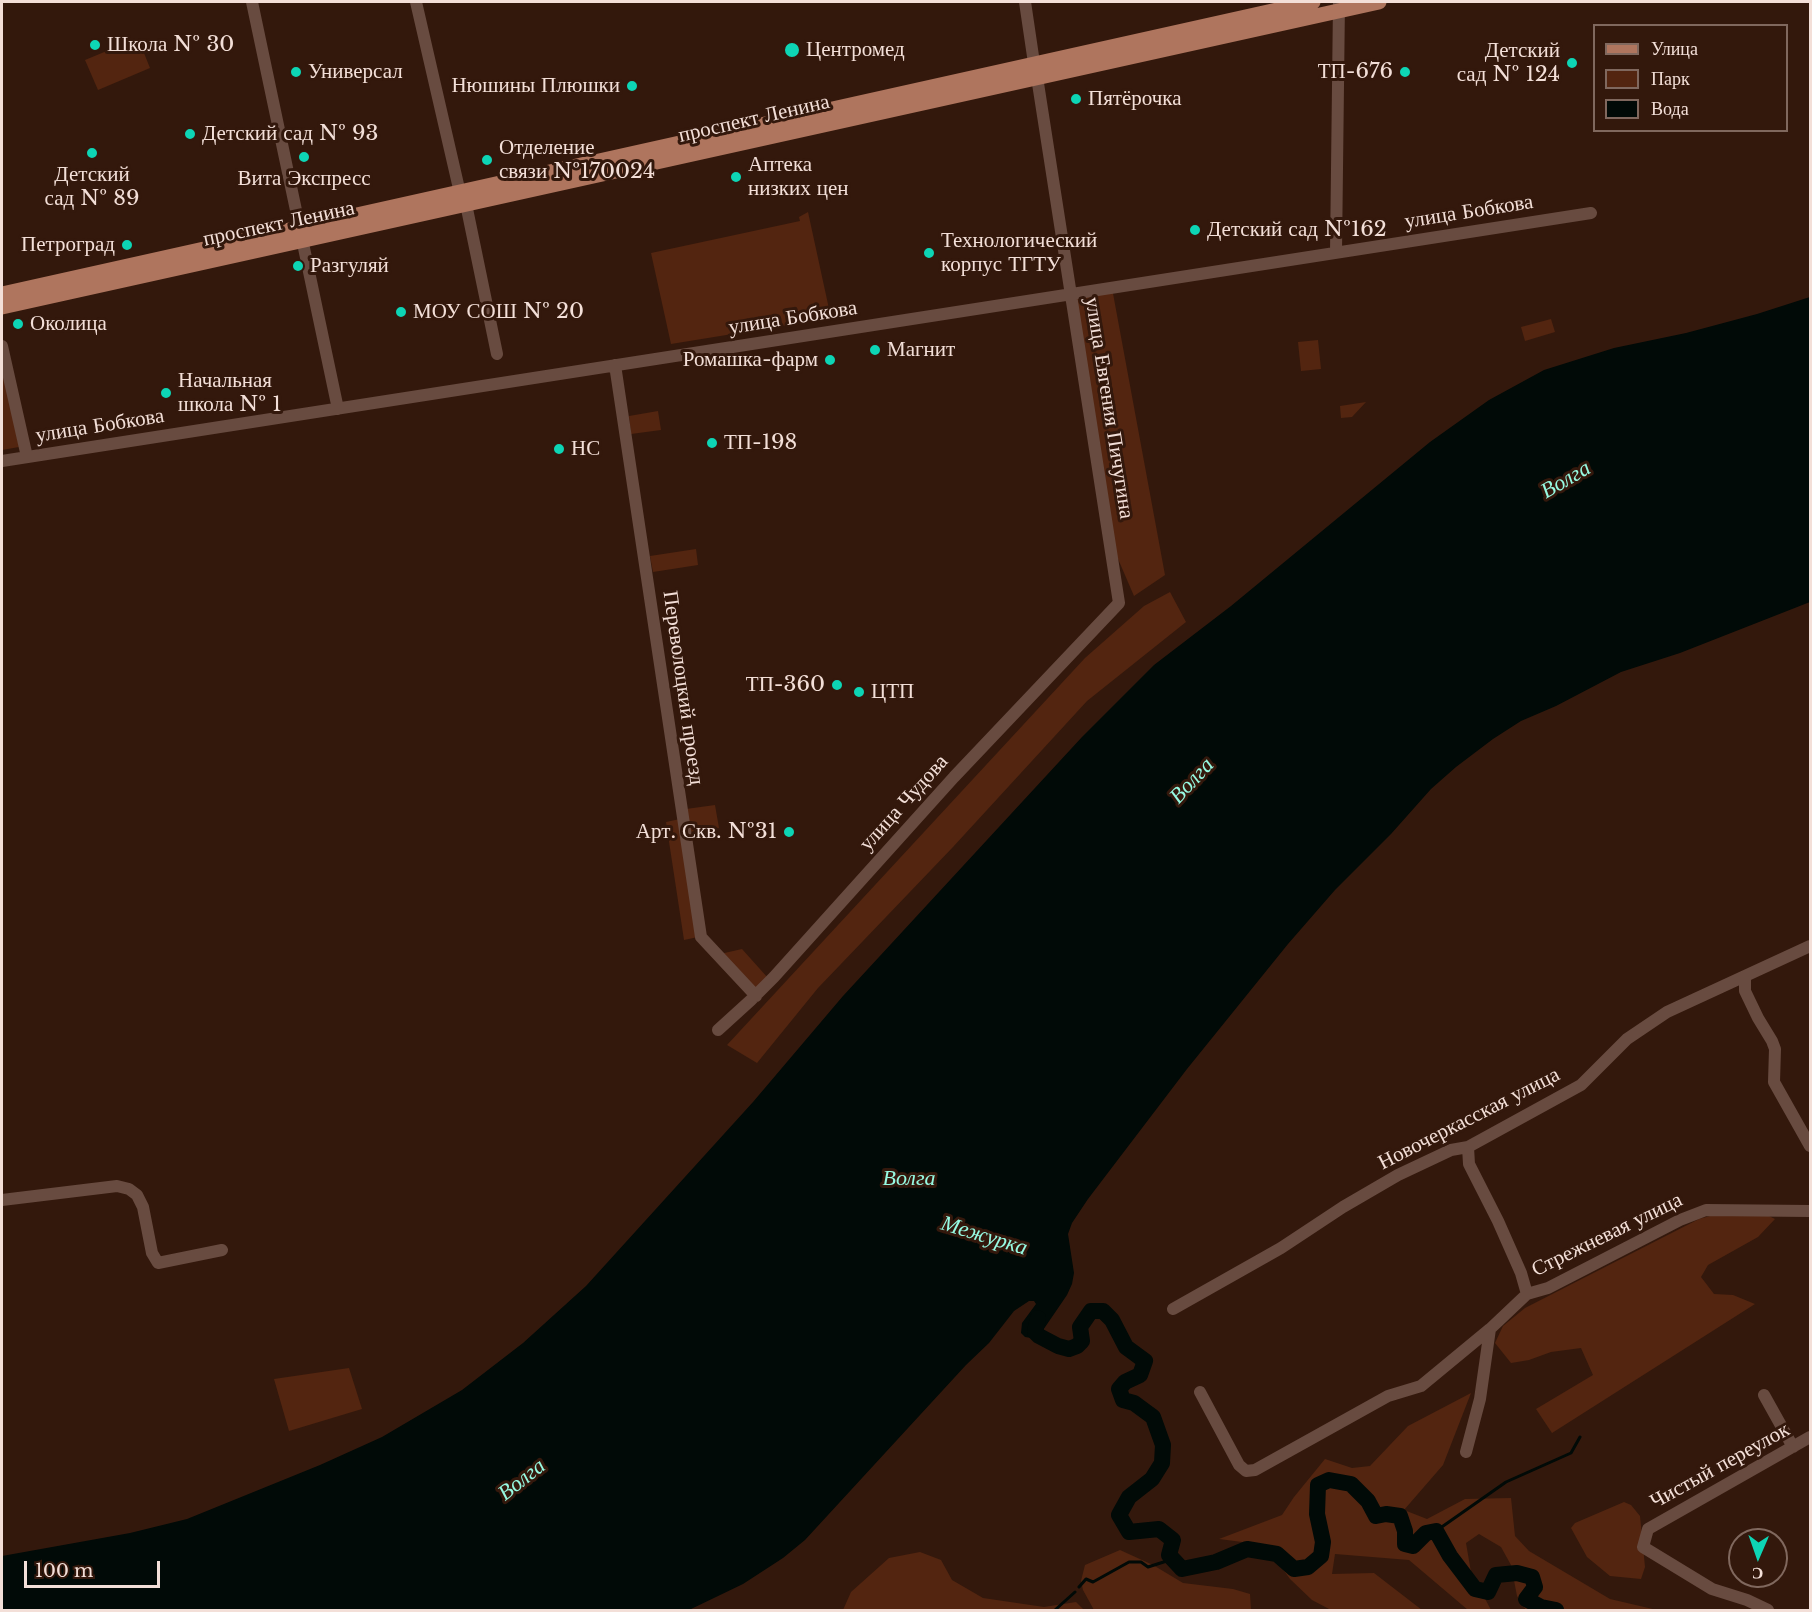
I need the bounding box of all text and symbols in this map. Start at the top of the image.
legend [1593,24,1788,132]
place label: Школа № 30 [107,32,234,58]
place label: Центромед [806,37,905,63]
marker: Школа № 30 [88,38,102,52]
place label: Детский сад № 124 [1457,38,1560,88]
text: Улица [1651,38,1698,60]
marker: Центромед [783,41,801,59]
marker: Детский сад № 124 [1565,56,1579,70]
place label: Универсал [308,59,403,85]
place label: ТП-676 [1318,59,1393,85]
marker: Универсал [289,65,303,79]
marker: ТП-676 [1398,65,1412,79]
text: Парк [1651,68,1690,90]
place label: Нюшины Плюшки [451,73,620,99]
marker: Нюшины Плюшки [625,79,639,93]
place label: Пятёрочка [1088,86,1182,112]
street label: проспект Ленина [676,89,832,149]
marker: Пятёрочка [1069,92,1083,106]
text: Вода [1651,98,1689,120]
place label: Детский сад № 93 [202,121,378,147]
marker: Детский сад № 93 [183,127,197,141]
place label: Отделение связи №170024 [499,135,655,185]
marker: Детский сад № 89 [85,146,99,160]
marker: Вита Экспресс [297,150,311,164]
place label: Аптека низких цен [748,152,849,202]
marker: Отделение связи №170024 [480,153,494,167]
place label: Детский сад № 89 [45,162,139,212]
place label: Вита Экспресс [237,166,371,192]
marker: Аптека низких цен [729,170,743,184]
street label: улица Бобкова [1403,189,1535,235]
street label: проспект Ленина [201,196,357,252]
place label: Детский сад №162 [1207,217,1387,243]
marker: Детский сад №162 [1188,223,1202,237]
place label: Технологический корпус ТГТУ [941,228,1097,278]
place label: Петроград [21,232,115,258]
marker: Петроград [120,238,134,252]
marker: Технологический корпус ТГТУ [922,246,936,260]
place label: Разгуляй [310,253,389,279]
marker: Разгуляй [291,259,305,273]
street label: улица Бобкова [727,295,859,341]
street label: улица Евгения Пичугина [1079,295,1139,521]
place label: МОУ СОШ № 20 [413,299,584,325]
marker: МОУ СОШ № 20 [394,305,408,319]
place label: Околица [30,311,107,337]
marker: Околица [11,317,25,331]
place label: Магнит [887,337,955,363]
marker: Магнит [868,343,882,357]
place label: Ромашка-фарм [683,347,818,373]
marker: Ромашка-фарм [823,353,837,367]
place label: Начальная школа № 1 [178,368,282,418]
marker: Начальная школа № 1 [159,386,173,400]
street label: улица Бобкова [34,403,166,449]
place label: ТП-198 [724,430,797,456]
place label: НС [571,436,600,462]
marker: ТП-198 [705,436,719,450]
marker: НС [552,442,566,456]
water label: Волга [1536,455,1596,505]
street label: Переволоцкий проезд [657,589,709,787]
place label: ТП-360 [746,672,825,698]
marker: ТП-360 [830,678,844,692]
place label: ЦТП [871,679,914,705]
marker: ЦТП [852,685,866,699]
street label: улица Чудова [854,750,954,856]
water label: Волга [1164,753,1220,809]
place label: Арт. Скв. №31 [636,819,777,845]
marker: Арт. Скв. №31 [782,825,796,839]
street label: Новочеркасская улица [1374,1062,1564,1176]
water label: Волга [882,1166,936,1192]
street label: Стрежневая улица [1528,1188,1686,1282]
water label: Межурка [938,1210,1030,1262]
street label: Чистый переулок [1646,1417,1794,1515]
water label: Волга [493,1453,551,1507]
north arrow [1728,1528,1788,1588]
scale bar [27,1549,164,1587]
text: 100 m [35,1560,93,1582]
text: С [1751,1564,1764,1584]

